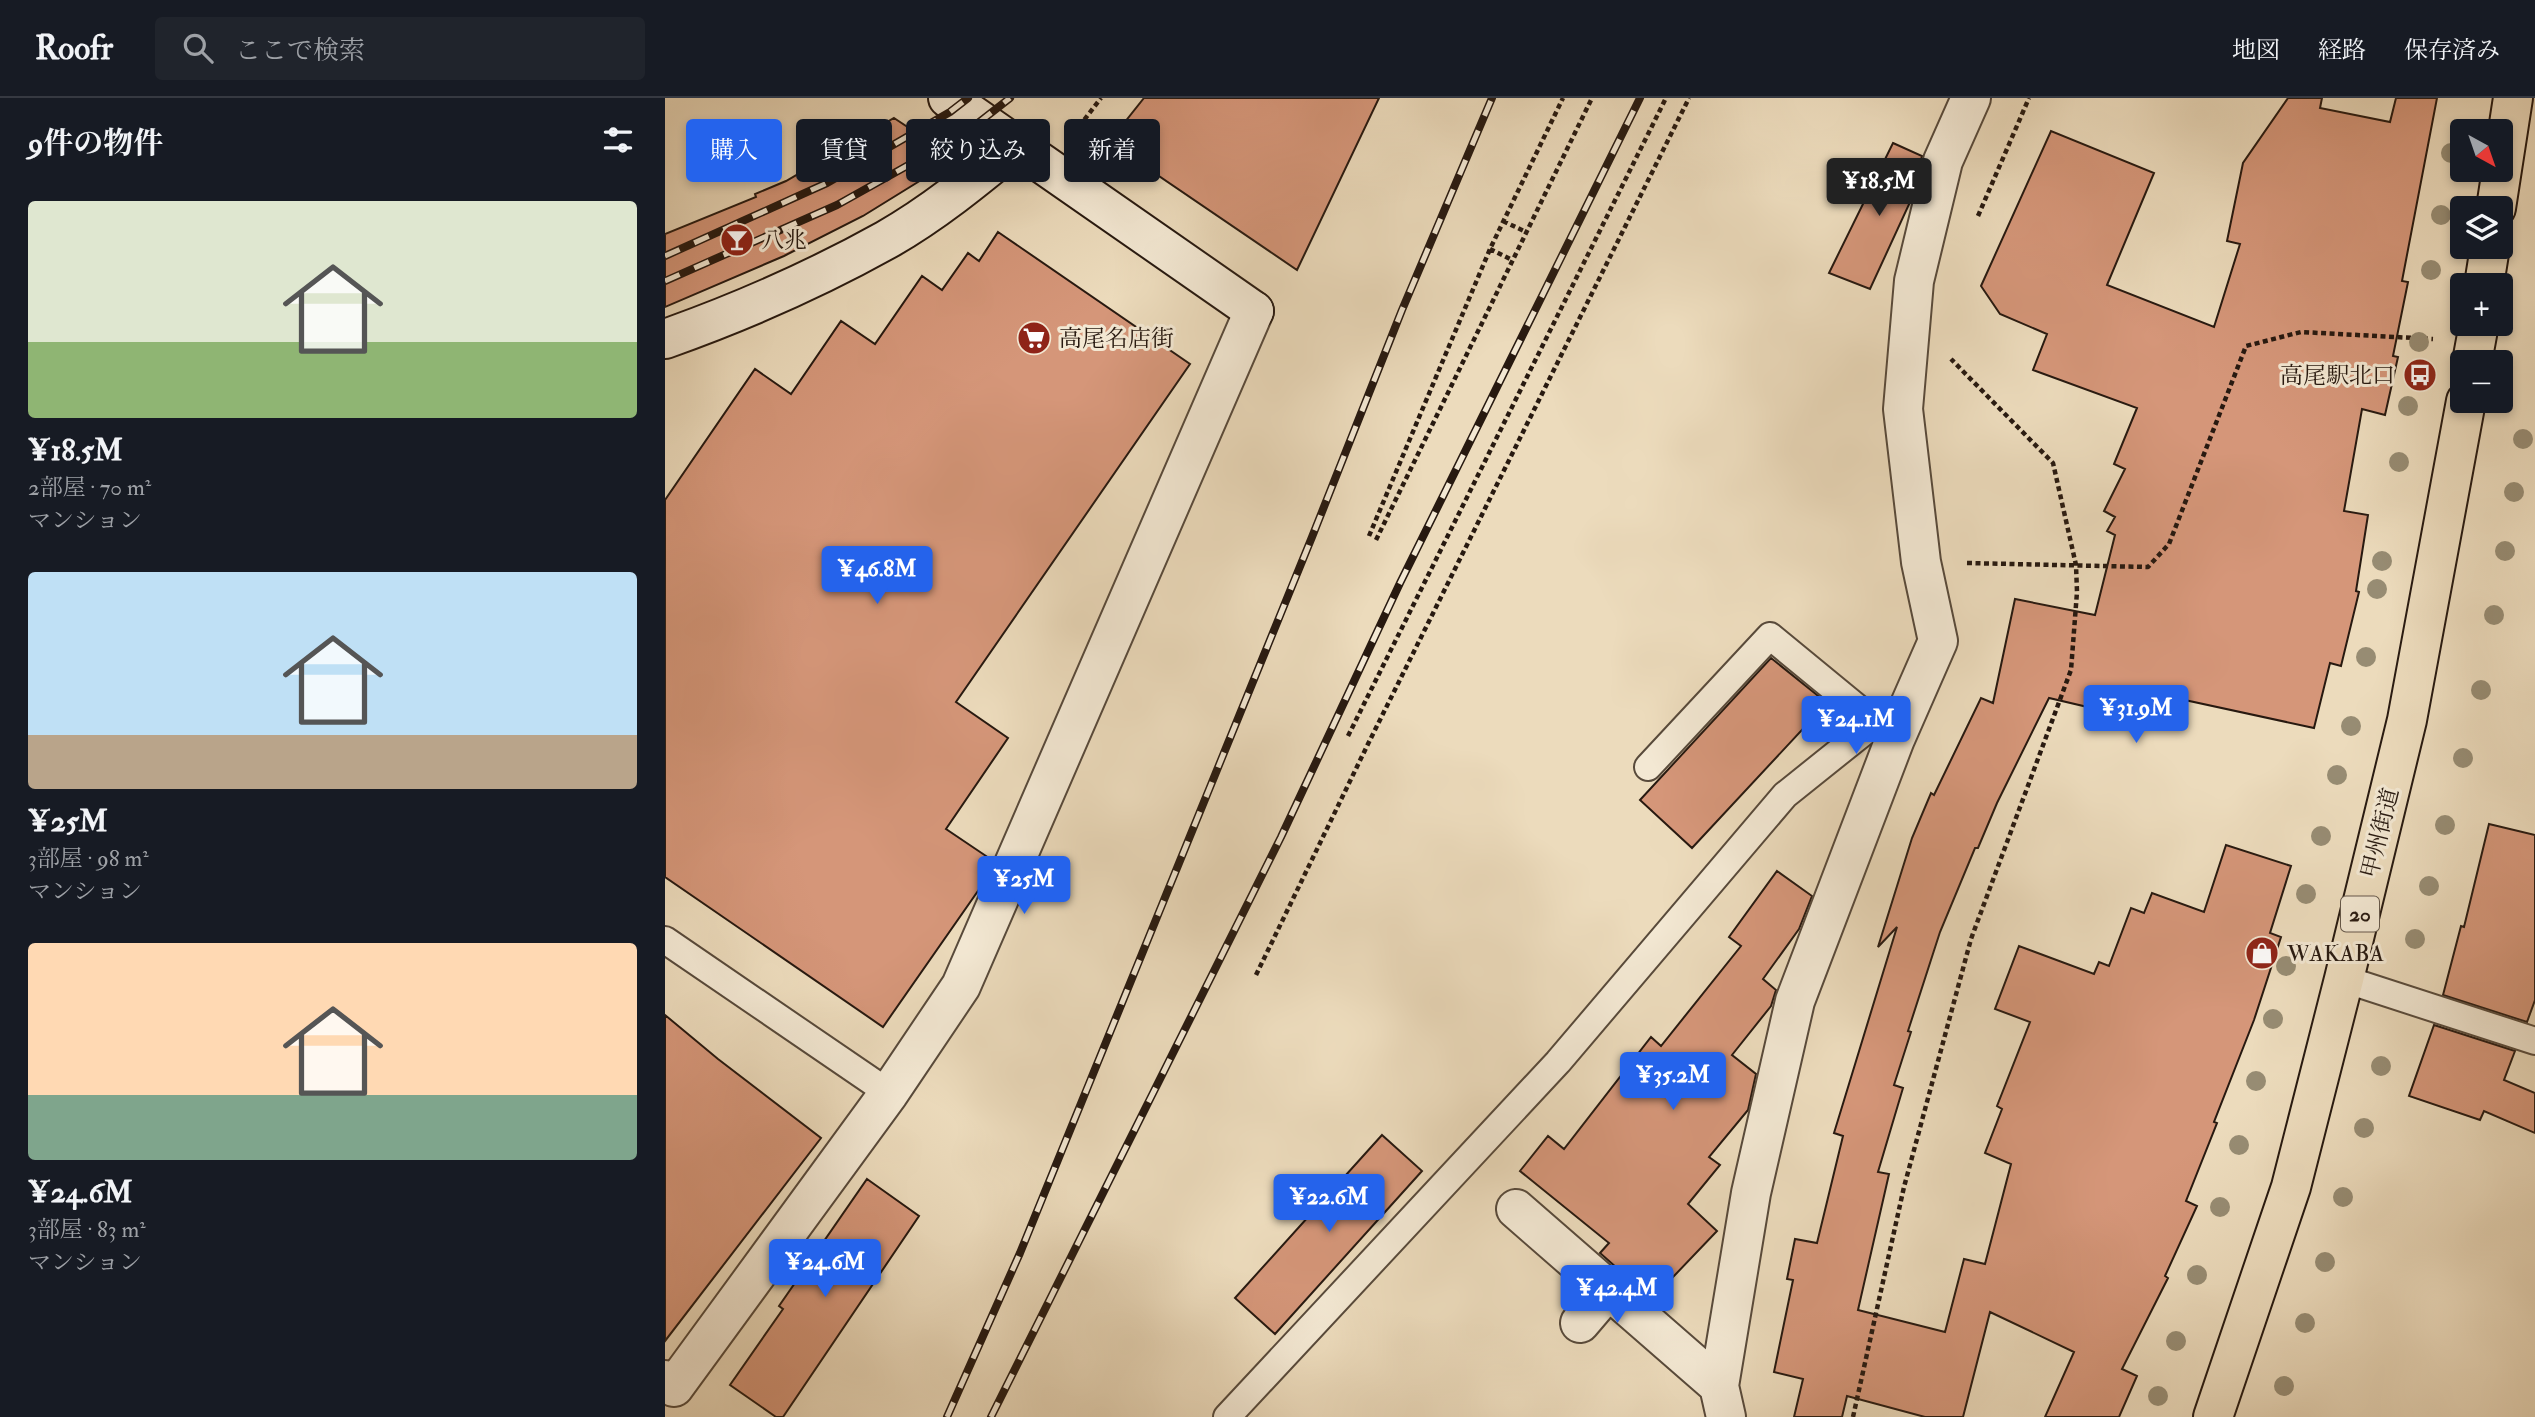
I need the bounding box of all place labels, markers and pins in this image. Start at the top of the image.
pin: ¥18.5M [1822,158,1936,218]
bar icon: 八兆 [718,221,756,259]
place label: 八兆 [761,226,807,255]
supermarket icon: 高尾名店街 [1015,319,1053,357]
place label: 高尾名店街 [1059,324,1174,353]
bus stop icon: 高尾駅北口 [2401,356,2439,394]
place label: 高尾駅北口 [2280,361,2395,390]
pin: ¥46.8M [820,546,934,606]
pin: ¥31.9M [2079,686,2193,745]
pin: ¥24.1M [1799,696,1913,756]
pin: ¥25M [983,856,1065,916]
shop icon: WAKABA [2243,934,2281,972]
place label: WAKABA [2286,939,2384,968]
pin: ¥35.2M [1616,1052,1730,1112]
pin: ¥22.6M [1272,1174,1386,1234]
pin: ¥24.6M [768,1240,882,1299]
pin: ¥42.4M [1560,1266,1674,1325]

